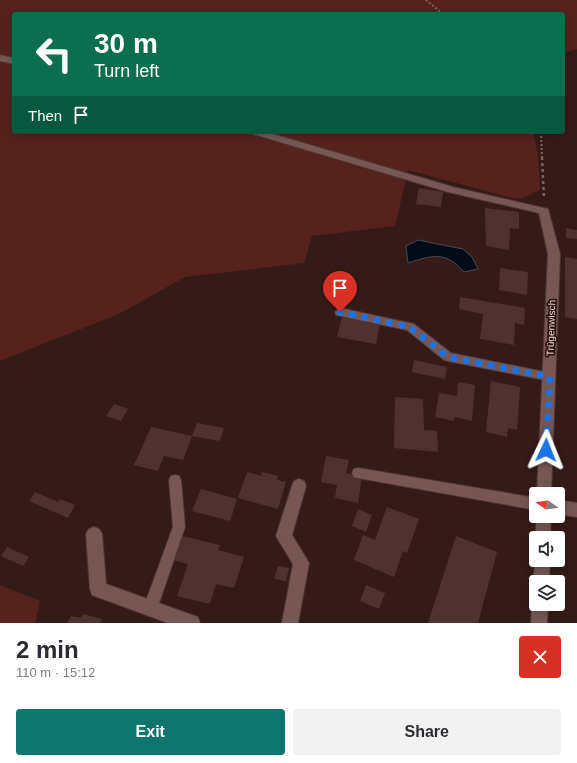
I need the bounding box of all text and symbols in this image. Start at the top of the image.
icon: left [28,28,80,80]
text: 30 m [94,28,158,59]
text: Turn left [94,61,159,81]
icon: arrive [70,104,92,126]
text: Then [28,107,62,124]
pin [323,271,357,312]
icon: arrive [329,277,351,299]
street label: Trügenwisch [545,300,557,356]
position arrow [525,429,567,471]
north arrow [529,487,565,523]
map controls [529,487,565,611]
button: sound [529,531,565,567]
button: layers [529,575,565,611]
text: 2 min [16,636,79,663]
button: close [519,636,561,678]
text: 110 m · 15:12 [16,665,95,680]
button: Exit [16,709,285,755]
button: Share [293,709,561,755]

